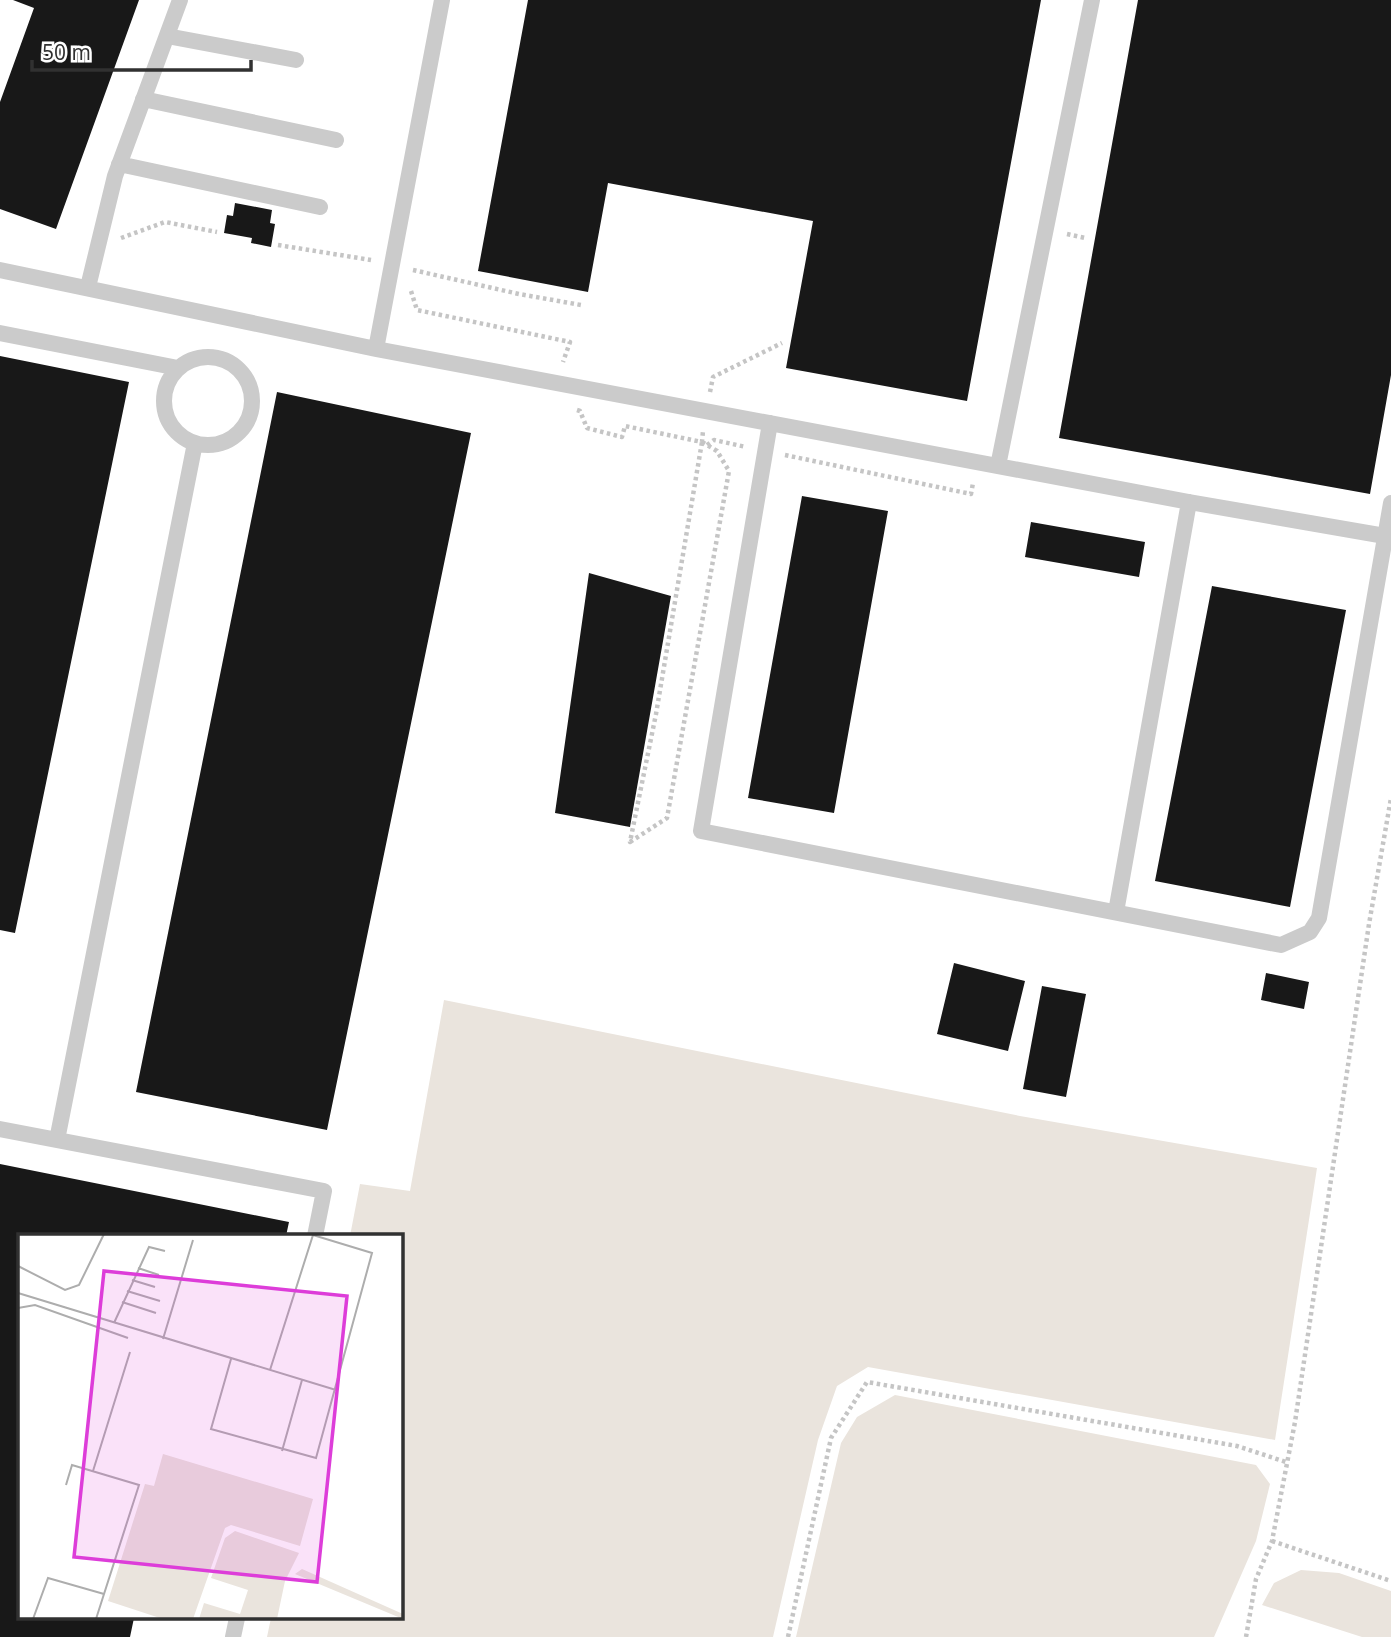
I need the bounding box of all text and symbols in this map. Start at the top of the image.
scale bar [32,28,250,72]
text: 50 m [42,38,91,66]
inset map [18,1234,402,1620]

